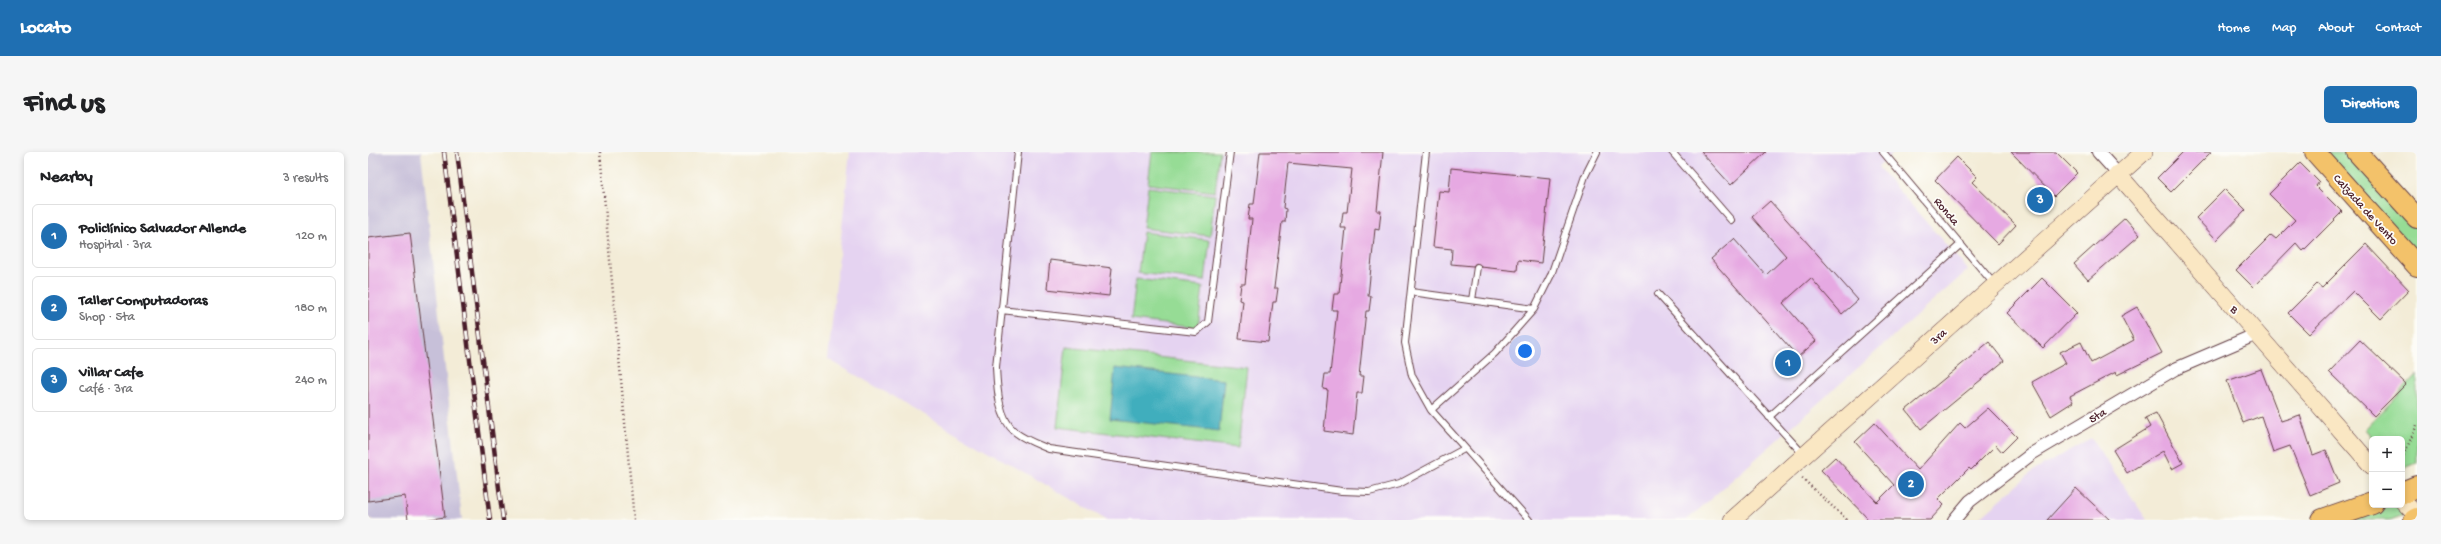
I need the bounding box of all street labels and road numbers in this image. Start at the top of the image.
street label: Calzada de Vento [2329,172,2400,248]
street label: Ronda [1930,196,1961,229]
street label: B [2226,303,2241,318]
street label: 3ra [1928,326,1951,349]
street label: 5ta [2087,406,2110,427]

